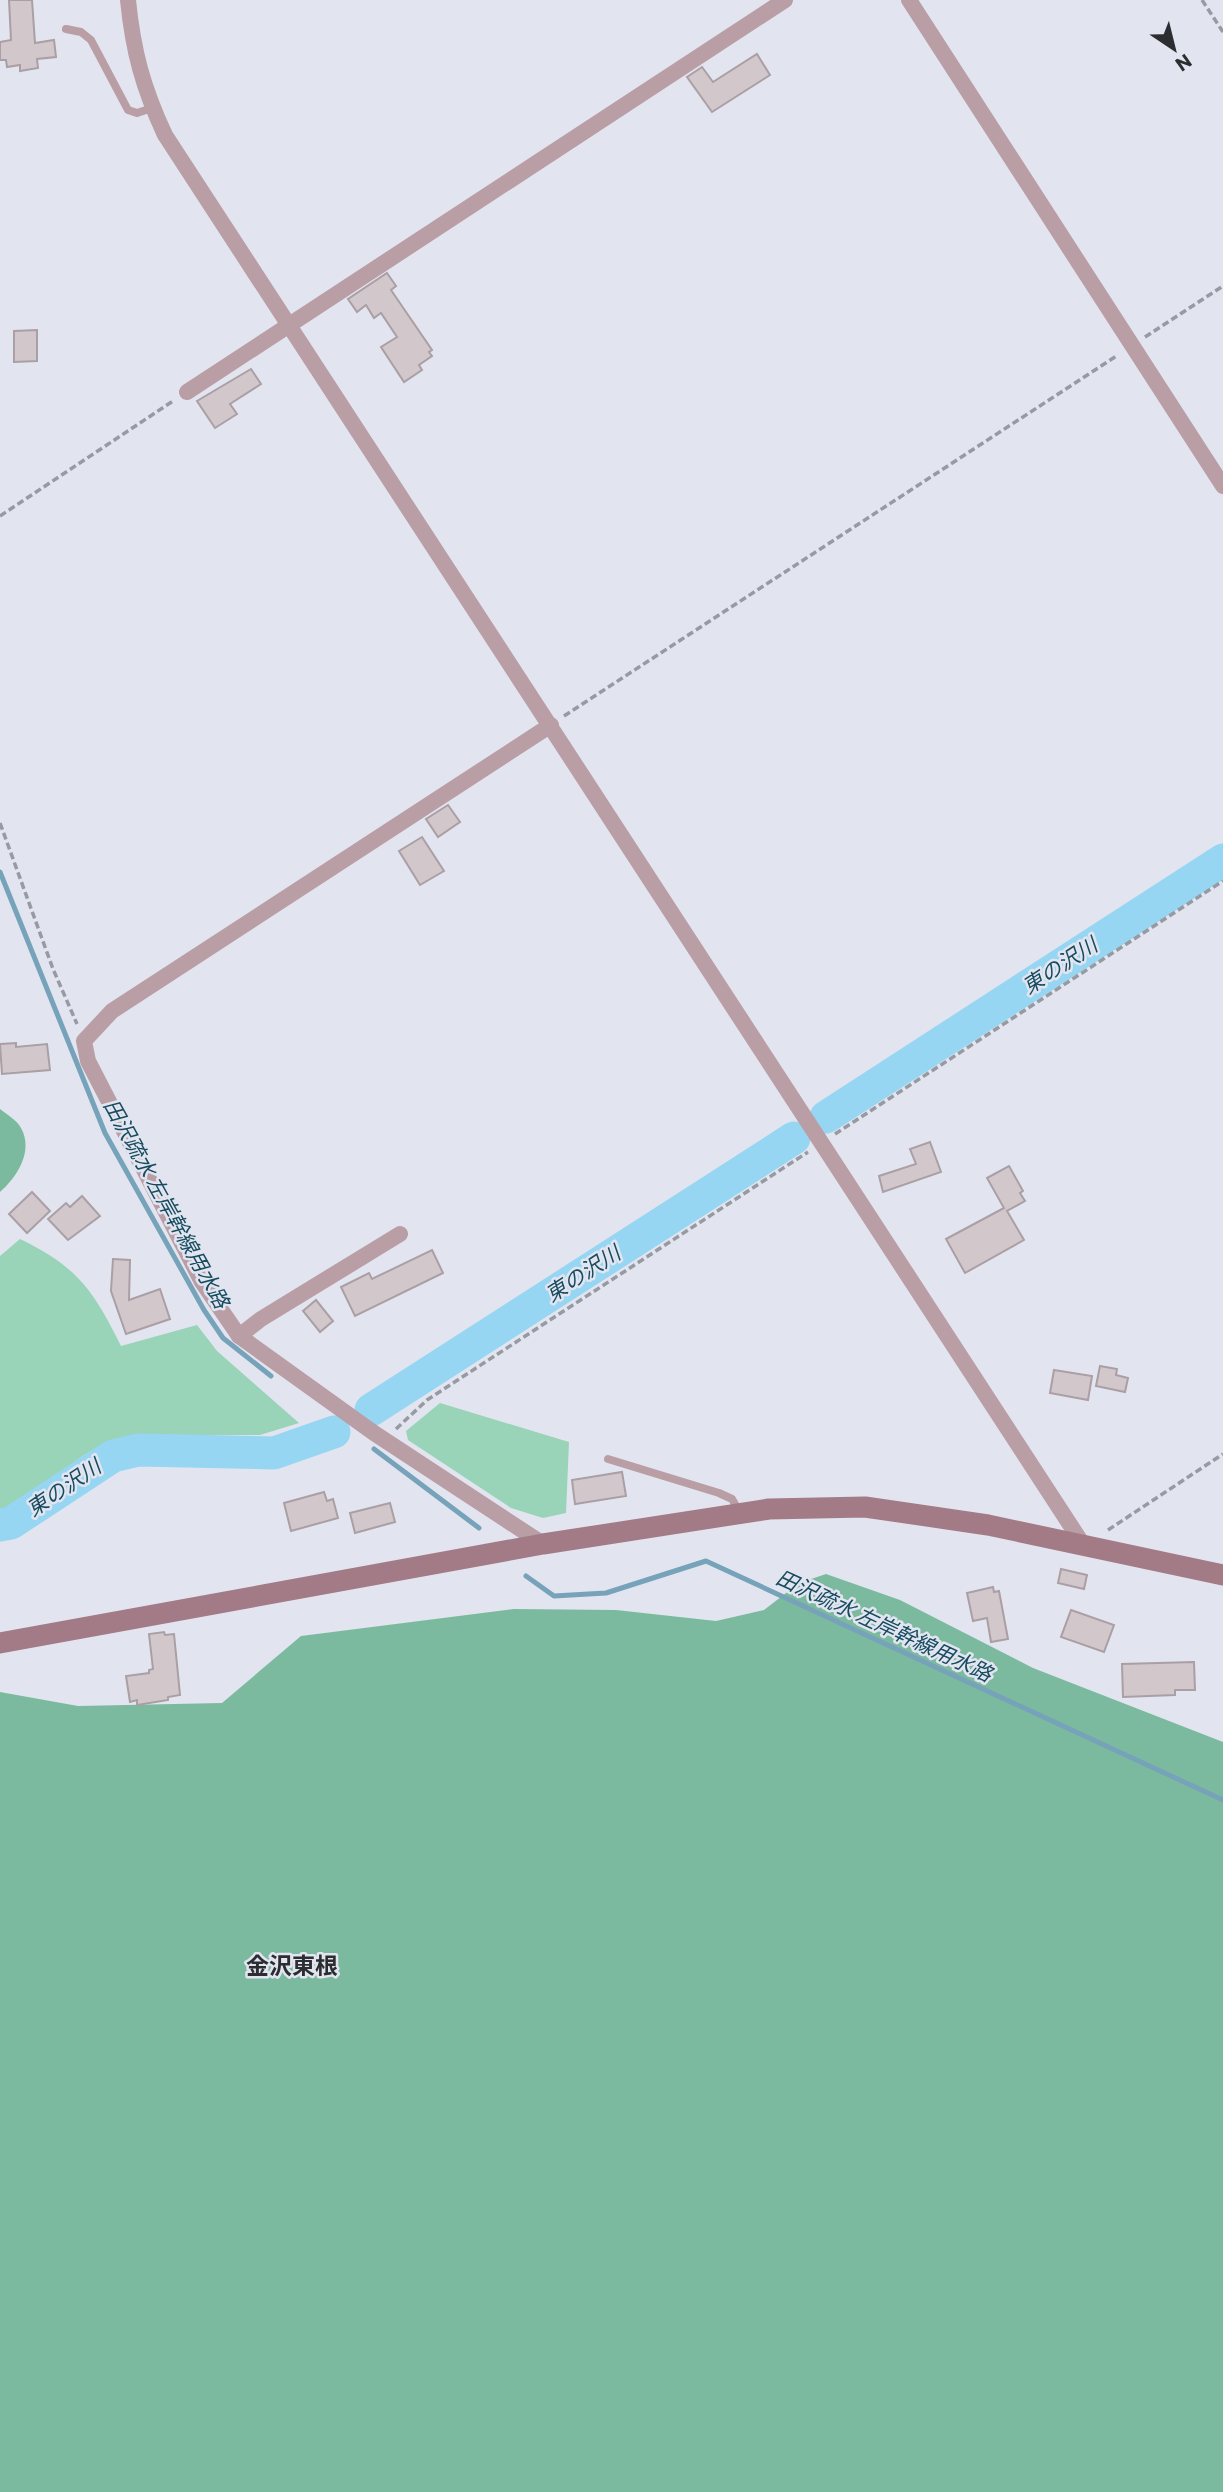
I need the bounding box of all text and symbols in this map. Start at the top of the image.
north arrow [1139,14,1209,84]
text: N [1172,50,1196,77]
water label: 東の沢川 [1017,930,1103,998]
water label: 田沢疏水 左岸幹線用水路 [99,1094,236,1314]
water label: 東の沢川 [540,1238,626,1306]
water label: 東の沢川 [21,1452,107,1521]
water label: 田沢疏水 左岸幹線用水路 [773,1564,998,1686]
district label: 金沢東根 [246,1951,338,1979]

